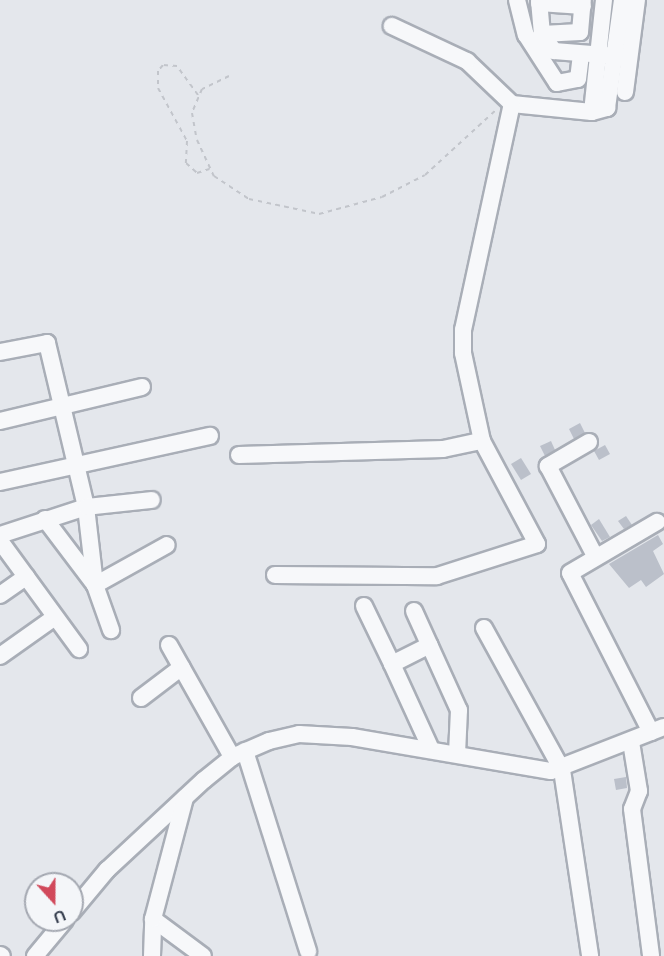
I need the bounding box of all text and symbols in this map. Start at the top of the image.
north arrow [24,872,84,932]
text: U [51,905,69,928]

